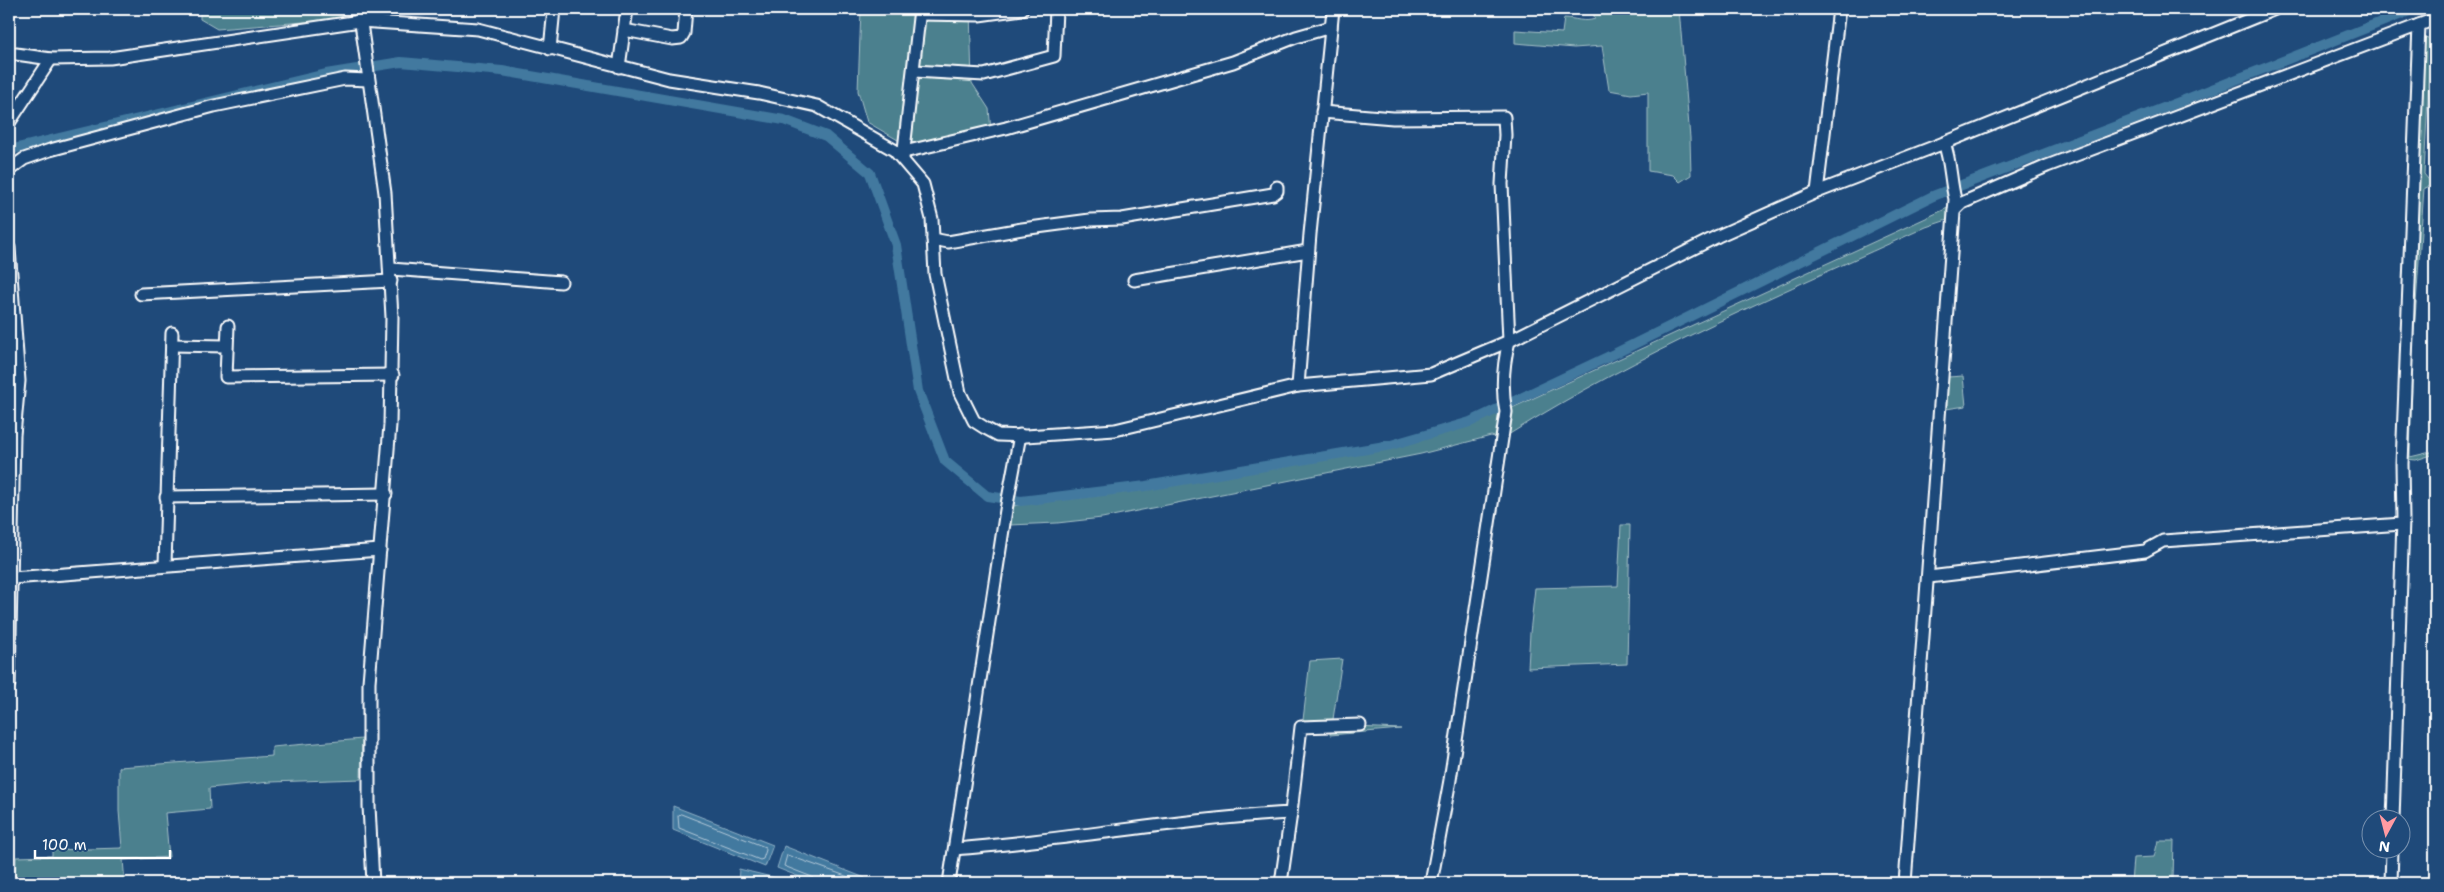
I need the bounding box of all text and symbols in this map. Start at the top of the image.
north arrow [2362,810,2412,860]
scale bar [35,827,170,859]
text: 100 m [42,835,87,855]
text: N [2378,837,2391,857]

